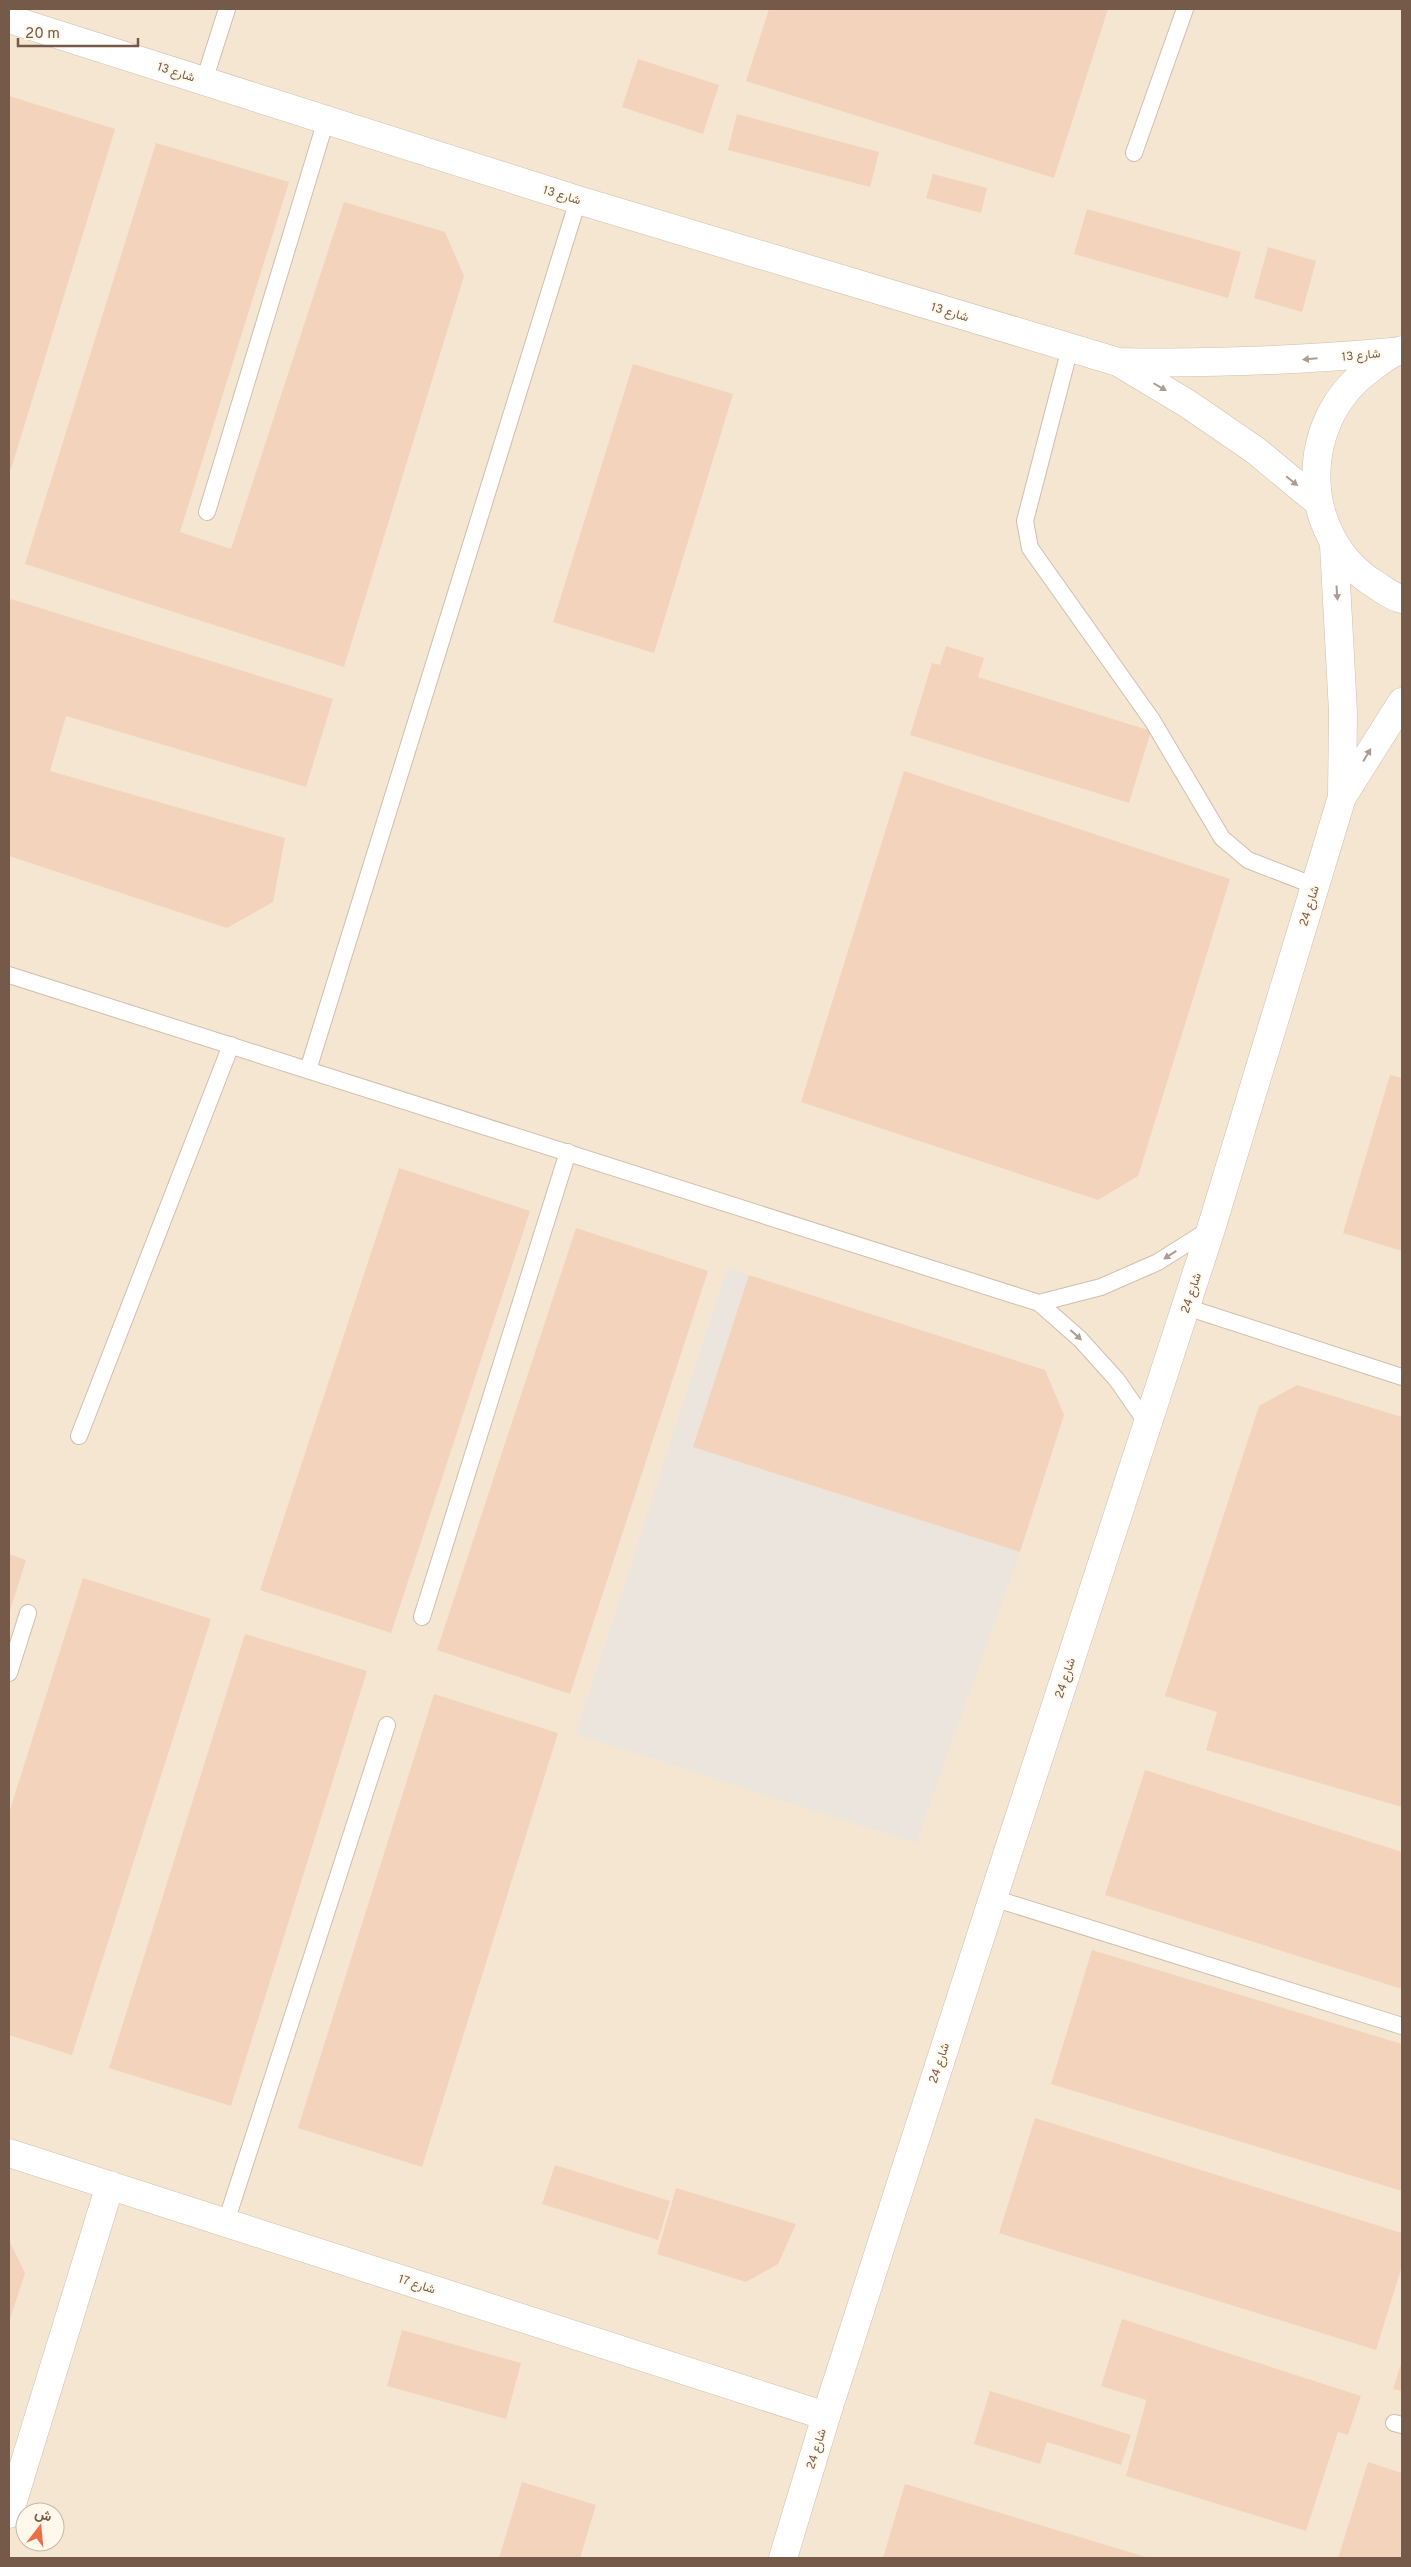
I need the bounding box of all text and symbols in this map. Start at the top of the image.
scale bar [18,15,138,47]
text: 20 m [25,25,60,44]
street label: شارع 13 [155,59,197,87]
street label: شارع 13 [541,183,583,209]
street label: شارع 13 [929,300,971,326]
street label: شارع 13 [1341,346,1381,366]
one-way arrow [1302,355,1318,363]
one-way arrow [1153,382,1166,391]
one-way arrow [1285,475,1298,486]
one-way arrow [1333,585,1341,601]
one-way arrow [1363,749,1372,762]
street label: شارع 24 [1296,884,1324,929]
one-way arrow [1164,1250,1177,1260]
street label: شارع 24 [1178,1271,1206,1316]
one-way arrow [1069,1329,1081,1341]
street label: شارع 24 [1052,1656,1080,1701]
street label: شارع 24 [926,2041,954,2086]
street label: شارع 17 [396,2272,437,2298]
street label: شارع 24 [803,2427,831,2472]
north arrow [15,2502,65,2552]
text: ش [33,2505,54,2526]

